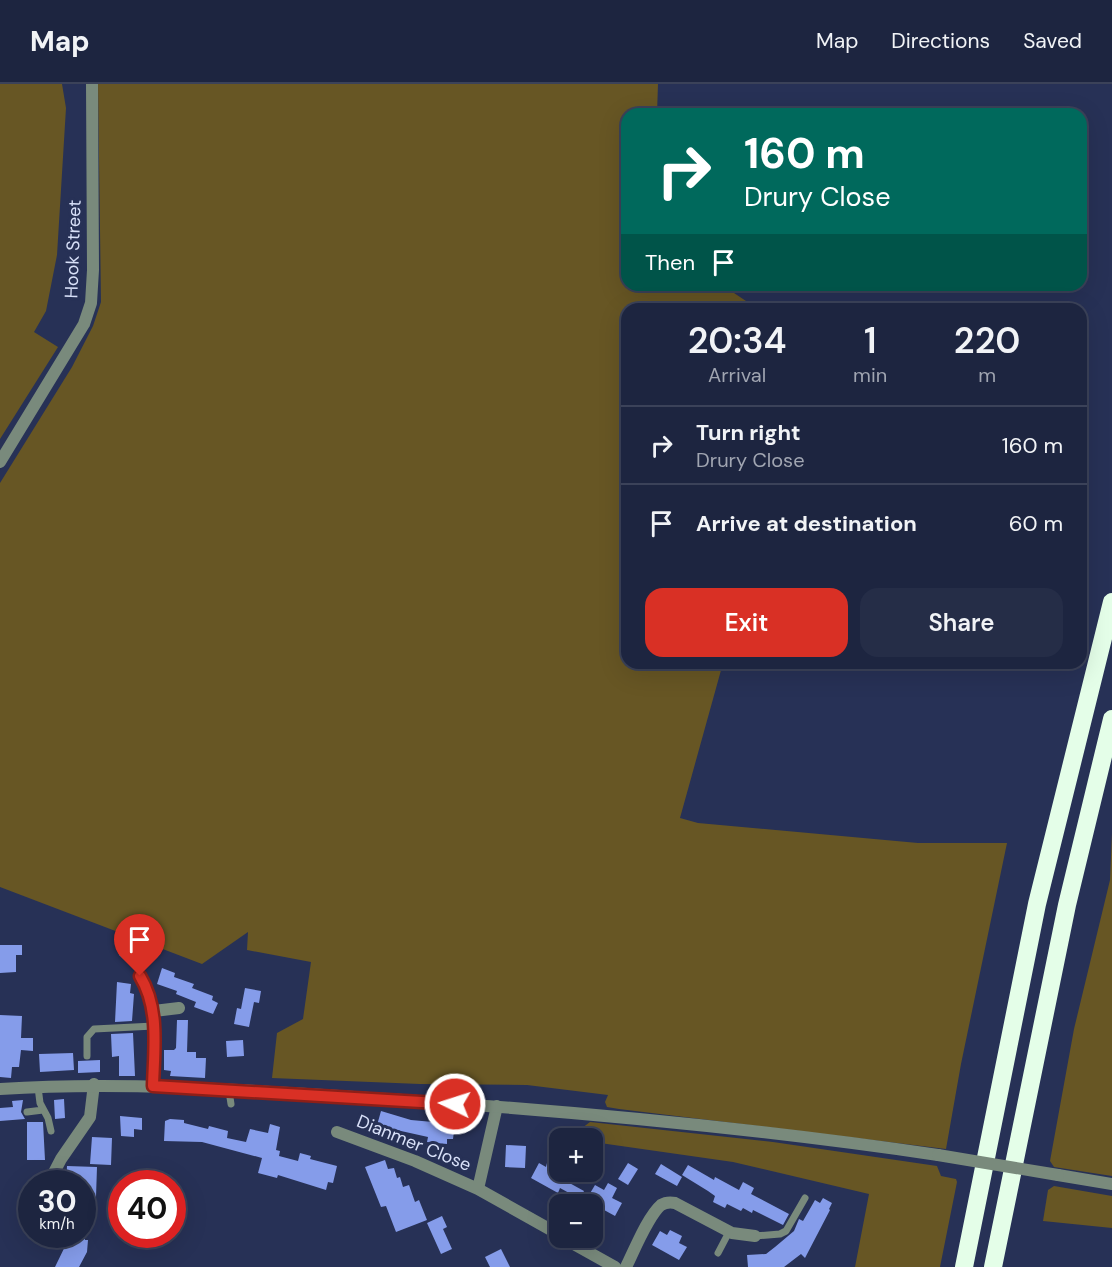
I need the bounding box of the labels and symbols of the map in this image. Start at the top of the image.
street label: Hook Street [59,199,87,299]
pin [114,914,165,976]
position arrow [423,1072,487,1136]
street label: Dianmer Close [353,1109,475,1177]
speed limit sign: 40 [108,1170,186,1248]

